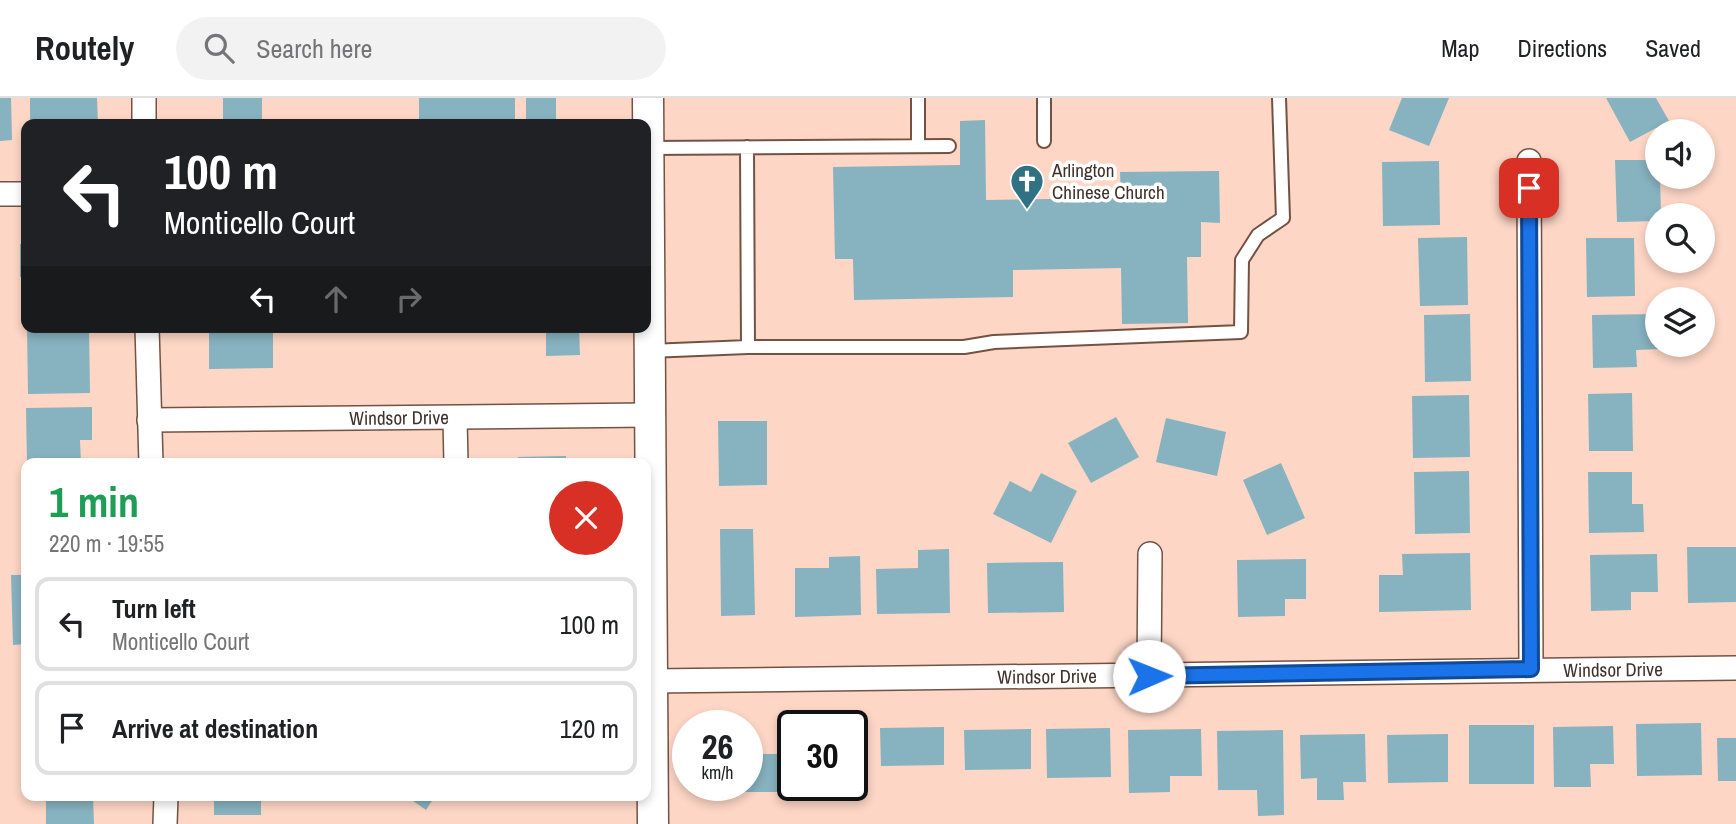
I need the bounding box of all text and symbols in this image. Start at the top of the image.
search box [176,17,666,80]
text: Routely [35,26,134,70]
icon: search [200,29,238,67]
text: Search here [256,31,372,66]
text: Map [1441,32,1479,64]
text: Directions [1517,32,1607,64]
text: Saved [1645,32,1701,64]
map controls [1645,119,1715,357]
button: sound [1645,119,1715,189]
text: 100 m [164,138,278,204]
icon: left [49,147,140,238]
place label: Arlington Chinese Church [1051,157,1165,205]
pin [1499,158,1559,218]
church icon: Arlington Chinese Church [1008,162,1046,211]
icon: arrive [1510,169,1548,207]
text: Monticello Court [164,201,355,244]
button: search [1645,203,1715,273]
icon: left [244,280,282,318]
icon: ahead [317,280,355,318]
icon: right [390,280,428,318]
button: layers [1645,287,1715,357]
street label: Windsor Drive [349,404,449,431]
text: 1 min [49,474,139,530]
button: close [549,481,623,555]
text: 220 m · 19:55 [49,528,164,559]
text: Turn left [112,591,196,626]
icon: left [53,605,91,643]
text: 100 m [560,607,619,642]
text: Monticello Court [112,626,249,657]
position arrow [1112,639,1186,713]
street label: Windsor Drive [1563,656,1663,683]
street label: Windsor Drive [997,663,1097,690]
icon: arrive [53,709,91,747]
speed limit sign: 30 [777,710,868,801]
text: Arrive at destination [112,711,318,746]
text: 120 m [560,711,619,746]
text: 26 [702,723,733,770]
text: km/h [702,760,734,785]

